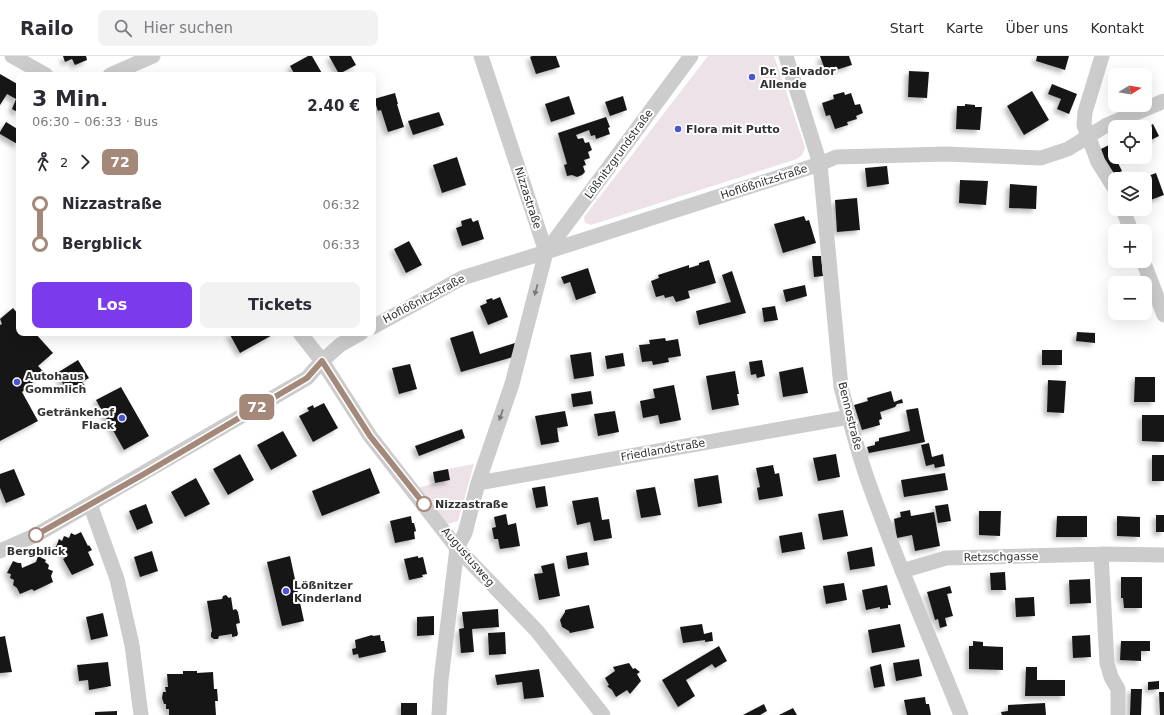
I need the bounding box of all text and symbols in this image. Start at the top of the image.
search box [98,10,378,46]
text: Railo [20,17,74,39]
icon: search [112,17,134,39]
text: Hier suchen [144,19,233,37]
text: Start [890,20,924,36]
text: Karte [946,20,983,36]
text: Über uns [1005,20,1068,36]
text: Kontakt [1090,20,1144,36]
place label: Dr. Salvador Allende [760,65,836,91]
north arrow [1108,68,1152,112]
map controls [1108,68,1152,320]
marker: Dr. Salvador Allende [747,72,757,82]
text: 3 Min. [32,86,108,111]
text: 2.40 € [307,97,360,115]
street label: Lößnitzgrundstraße [582,107,656,201]
text: 06:30 – 06:33 · Bus [32,114,158,129]
button: locate [1108,120,1152,164]
place label: Flora mit Putto [686,123,780,136]
marker: Flora mit Putto [673,124,683,134]
icon: walk [32,151,54,173]
icon: forward [74,151,96,173]
text: 72 [110,154,130,170]
text: 2 [60,155,68,170]
street label: Hoflößnitzstraße [719,162,809,202]
street label: Nizzastraße [512,165,544,231]
button: layers [1108,172,1152,216]
text: Nizzastraße [62,195,162,213]
text: 06:32 [323,197,360,212]
button: + [1108,224,1152,268]
text: Bergblick [62,235,142,253]
text: 06:33 [323,237,360,252]
street label: Hoflößnitzstraße [381,272,467,326]
button: − [1108,276,1152,320]
button: Los [32,282,192,328]
button: Tickets [200,282,360,328]
one-way arrow [533,284,539,296]
place label: Autohaus Gommlich [25,370,86,396]
marker: Autohaus Gommlich [12,377,22,387]
street label: Bennostraße [835,380,865,452]
line badge: 72 [239,394,275,420]
text: 72 [247,399,267,415]
place label: Getränkehof Flack [37,406,115,432]
one-way arrow [498,410,504,422]
marker: Getränkehof Flack [117,413,127,423]
street label: Friedlandstraße [620,436,707,464]
marker: Nizzastraße [416,496,432,512]
place label: Nizzastraße [435,498,508,511]
street label: Augustusweg [439,525,497,589]
marker: Bergblick [28,527,44,543]
place label: Bergblick [7,545,66,558]
street label: Retzschgasse [964,550,1039,564]
place label: Lößnitzer Kinderland [294,579,362,605]
marker: Lößnitzer Kinderland [281,586,291,596]

